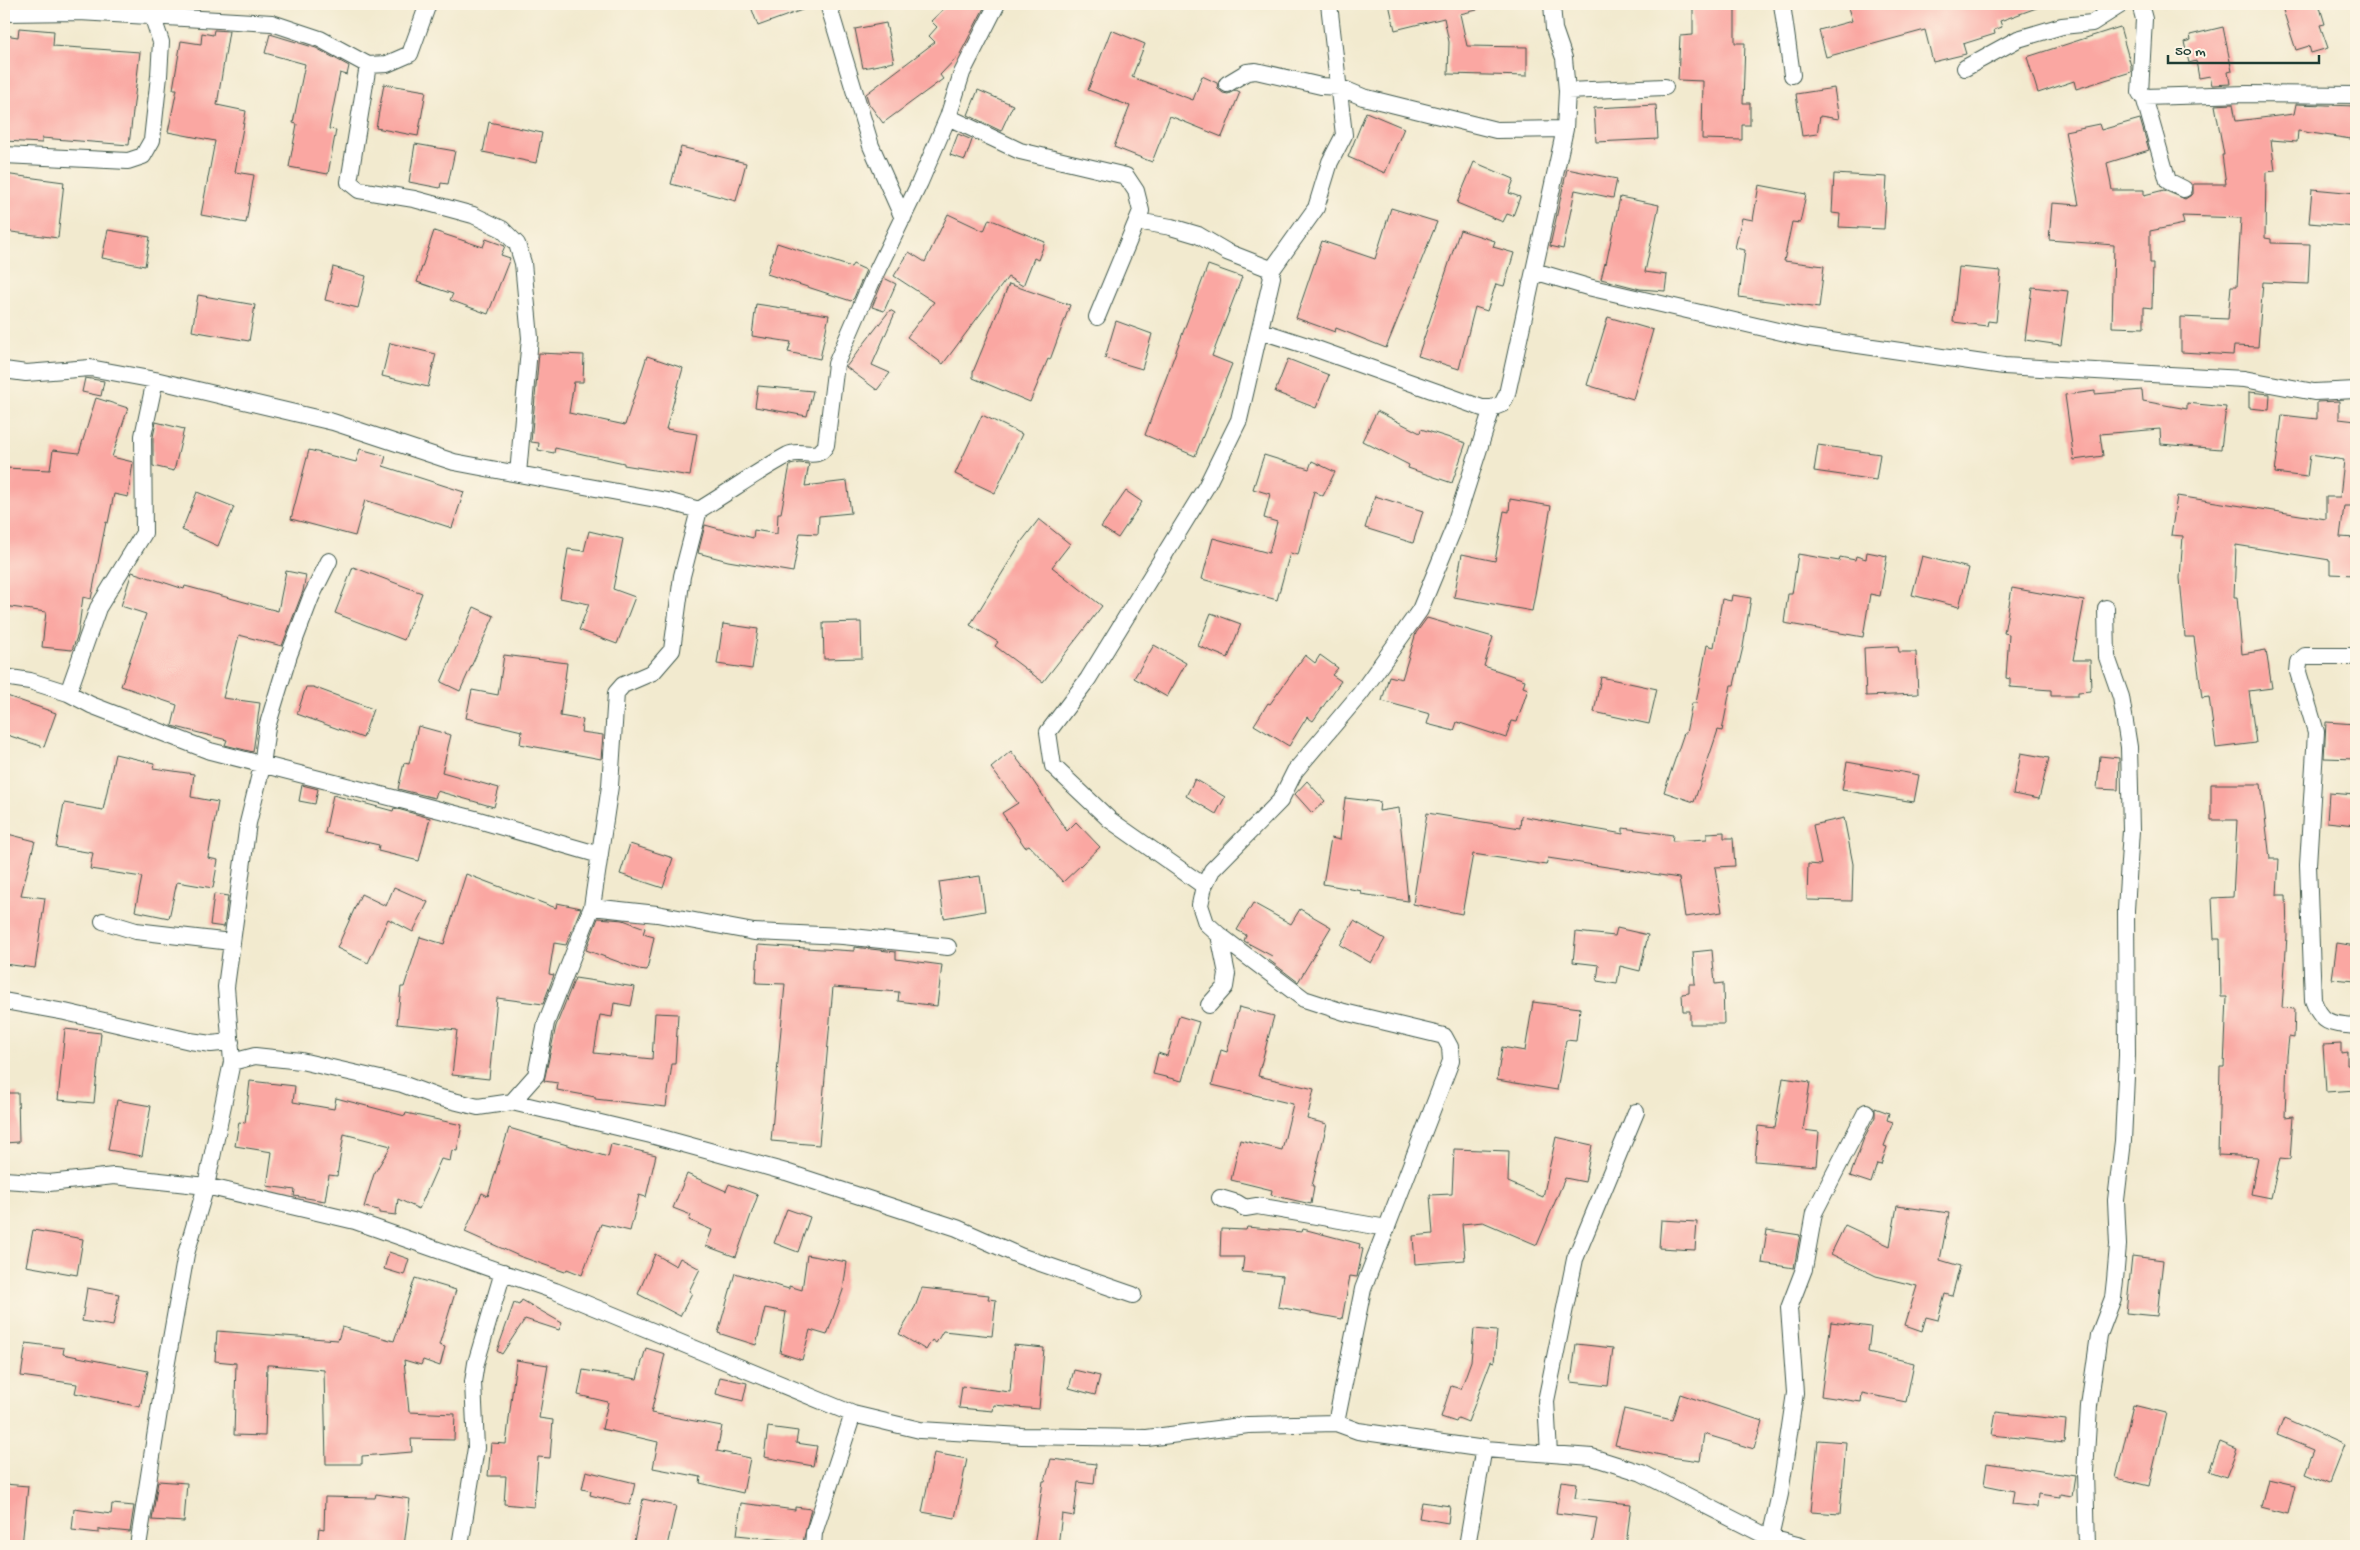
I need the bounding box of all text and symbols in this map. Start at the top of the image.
scale bar [2168,32,2319,64]
text: 50 m [2175,43,2206,61]

